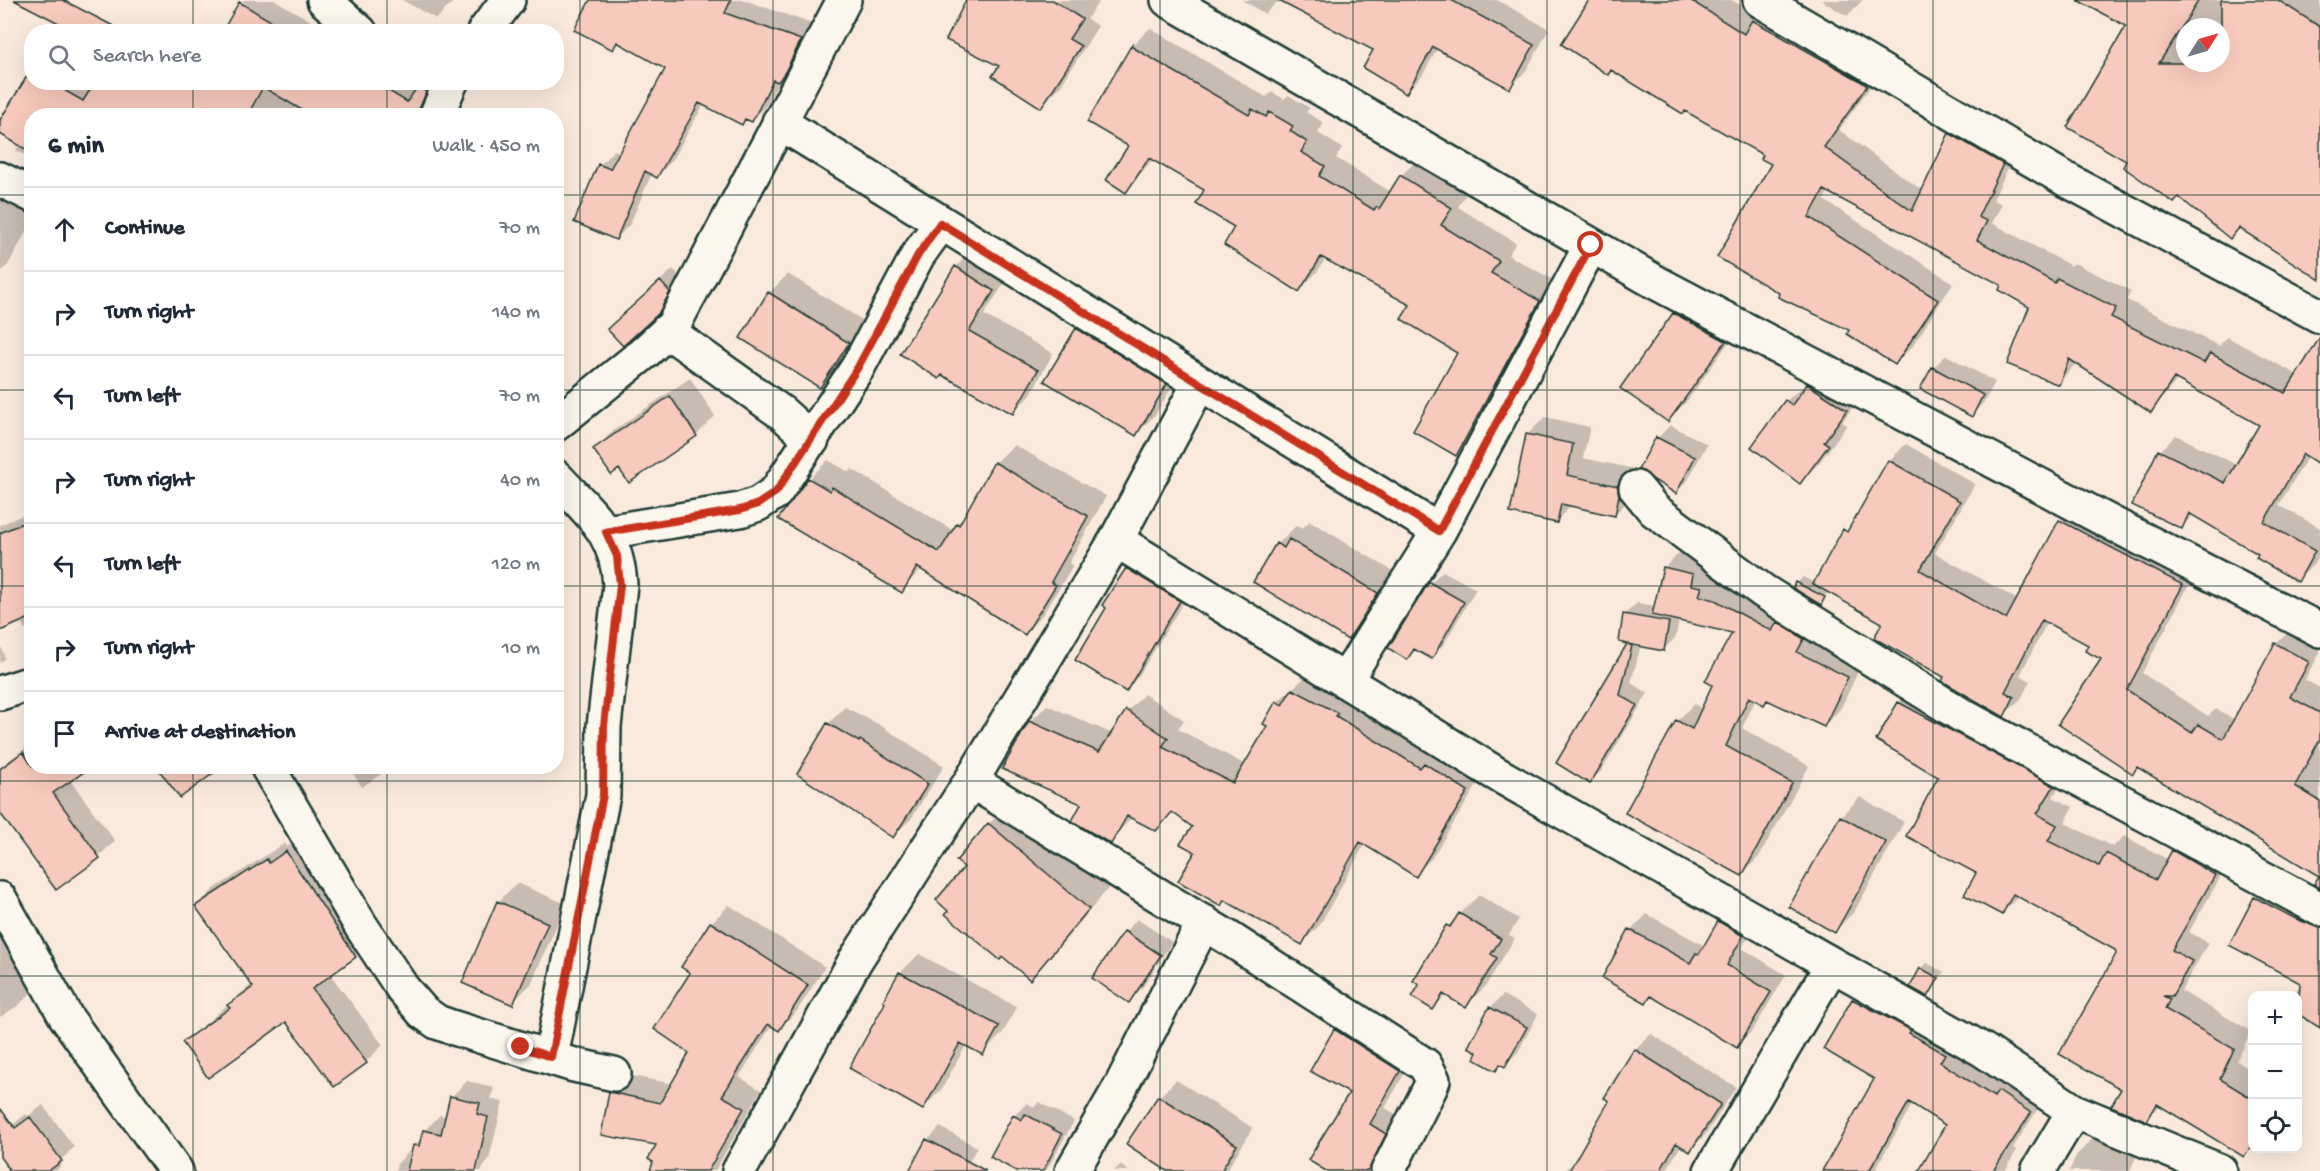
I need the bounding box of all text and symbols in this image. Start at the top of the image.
north arrow [2176,18,2230,72]
search box [24,24,564,90]
icon: search [45,41,78,74]
text: Search here [93,44,201,70]
text: 6 min [48,132,104,163]
text: Walk · 450 m [433,136,540,159]
icon: ahead [48,213,81,246]
text: Continue [105,216,185,242]
text: 70 m [499,218,540,241]
route start [1577,231,1603,257]
icon: right [48,297,81,330]
text: Turn right [105,300,193,326]
text: 140 m [492,302,540,325]
icon: left [48,381,81,414]
text: Turn left [105,384,179,410]
text: 70 m [499,386,540,409]
icon: right [48,465,81,498]
text: Turn right [105,468,193,494]
text: 40 m [500,470,540,493]
icon: left [48,549,81,582]
text: Turn left [105,552,179,578]
text: 120 m [492,554,540,577]
icon: right [48,633,81,666]
text: Turn right [105,636,193,662]
text: 10 m [502,638,540,661]
icon: arrive [48,717,81,750]
text: Arrive at destination [105,720,295,746]
map controls [2248,991,2302,1153]
button: + [2248,991,2302,1045]
route end [507,1033,533,1059]
button: − [2248,1045,2302,1099]
button: locate [2248,1099,2302,1153]

